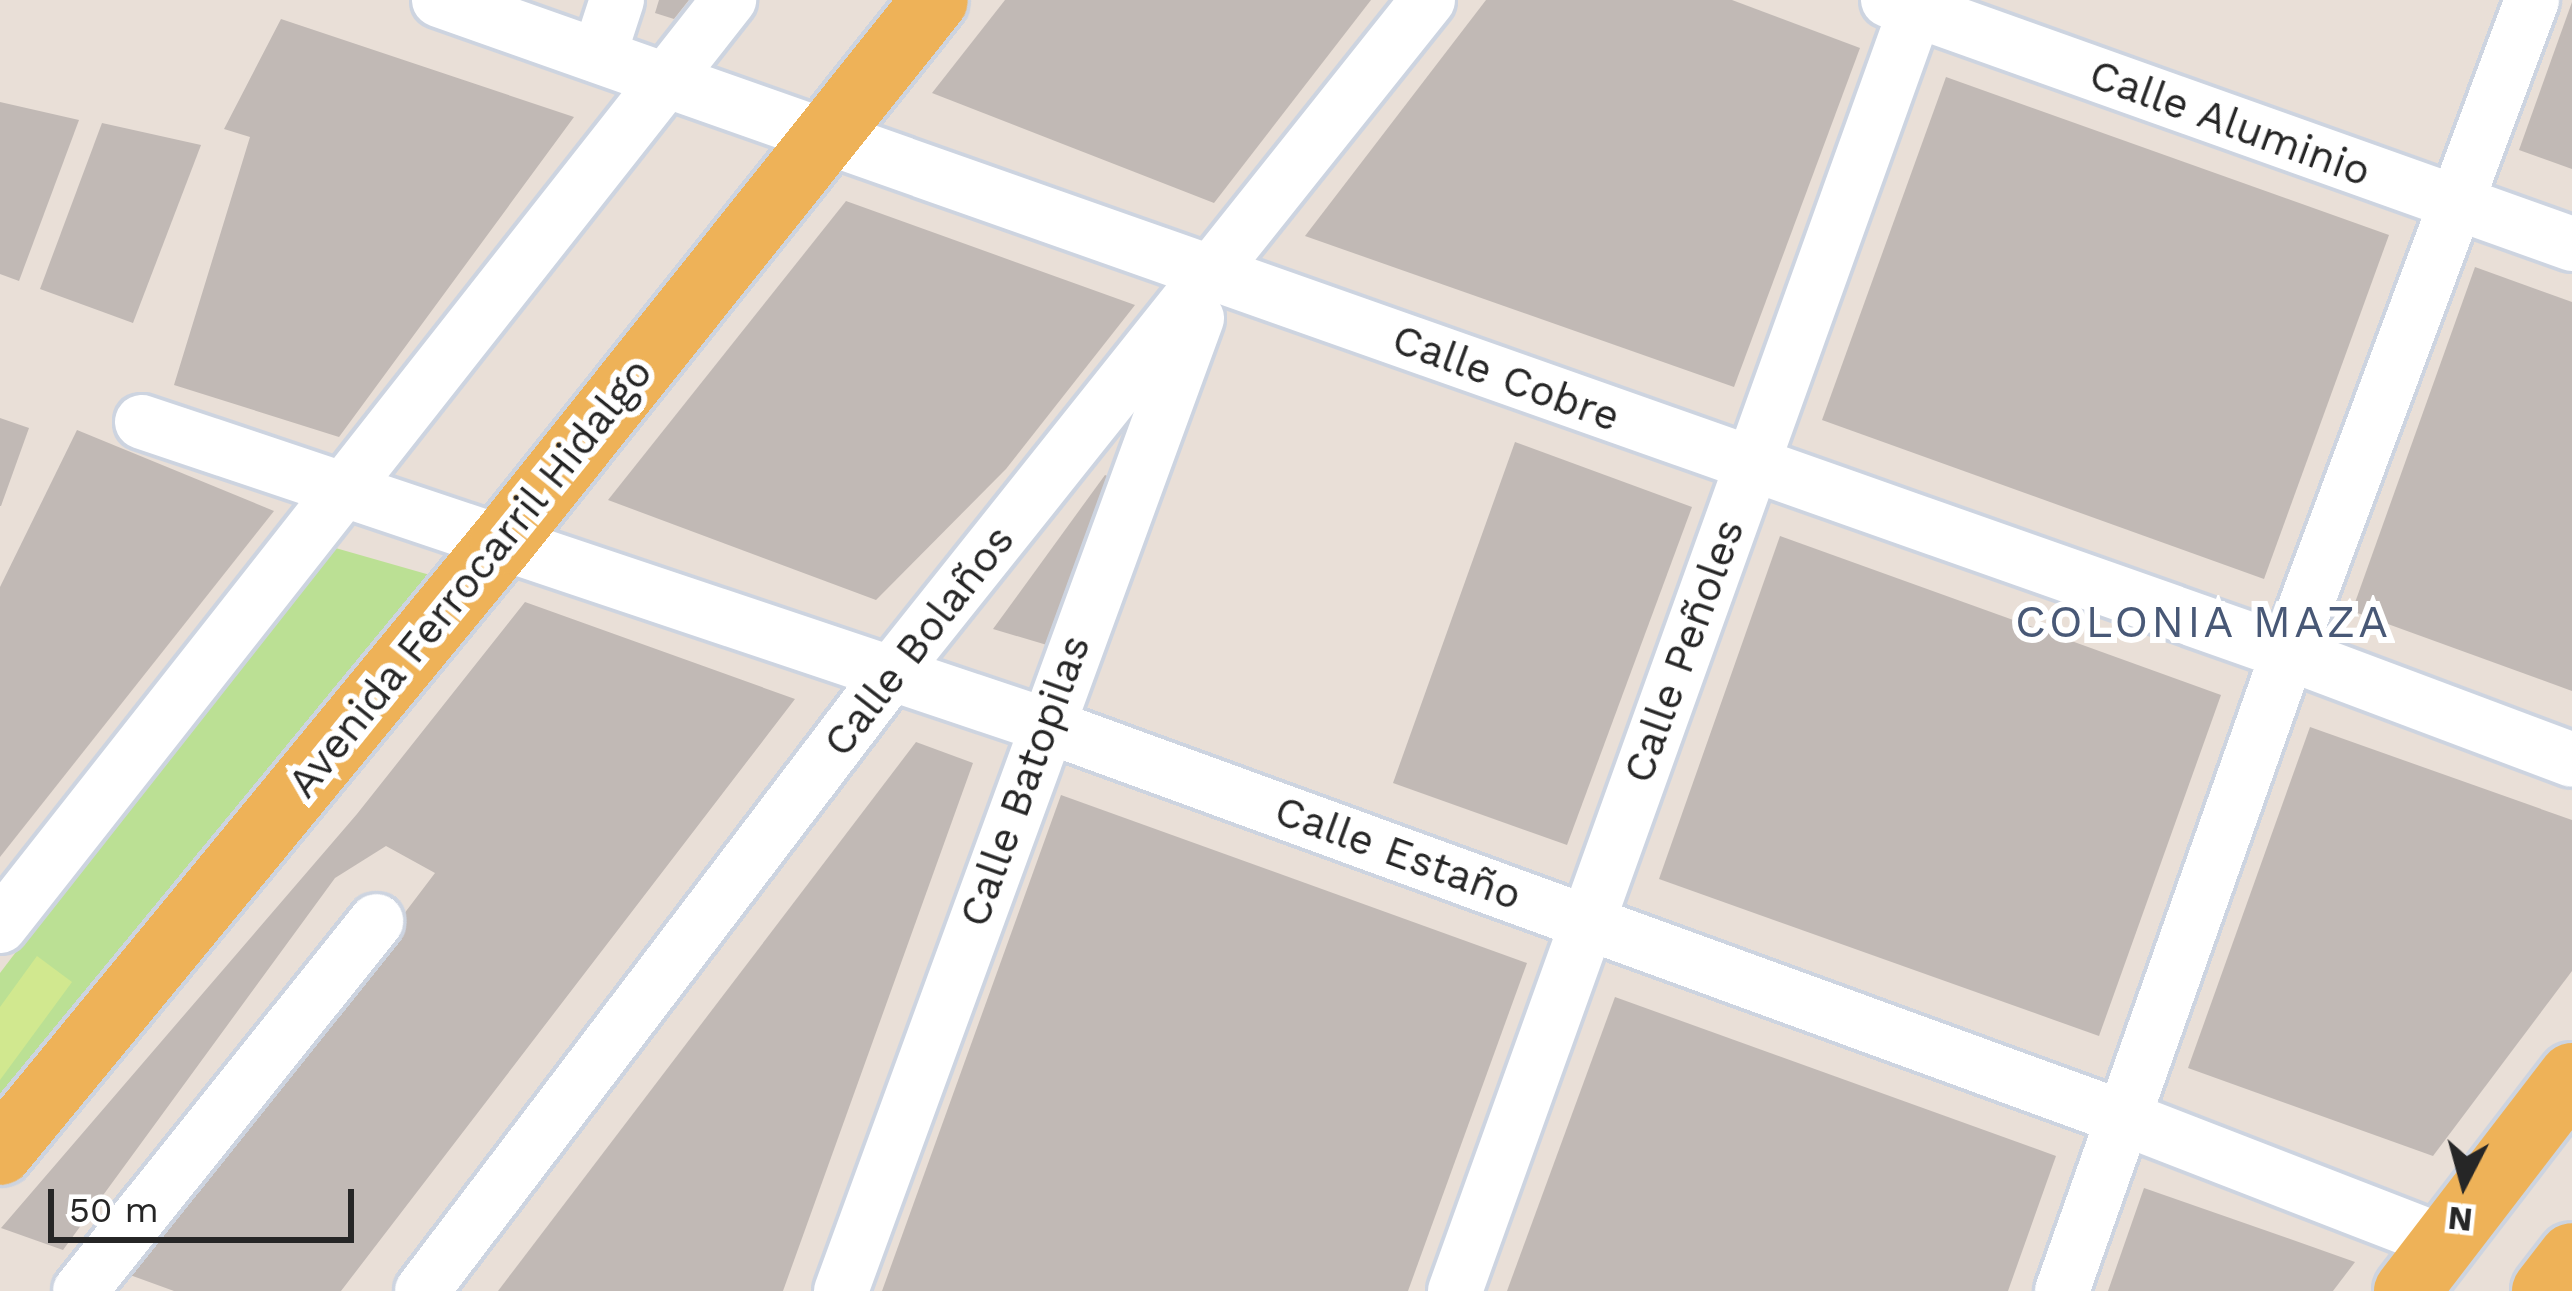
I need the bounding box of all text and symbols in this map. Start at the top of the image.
street label: Calle Aluminio [2082,49,2378,197]
street label: Calle Cobre [1386,314,1626,442]
street label: Avenida Ferrocarril Hidalgo [276,347,664,809]
street label: Calle Peñoles [1613,512,1755,790]
street label: Calle Bolaños [813,515,1025,767]
district label: COLONIA MAZA [2014,595,2392,649]
street label: Calle Batopilas [949,628,1101,934]
street label: Calle Estaño [1268,785,1528,921]
north arrow [2404,1123,2524,1243]
scale bar [54,1165,360,1239]
text: 50 m [69,1189,159,1231]
text: N [2446,1199,2474,1240]

